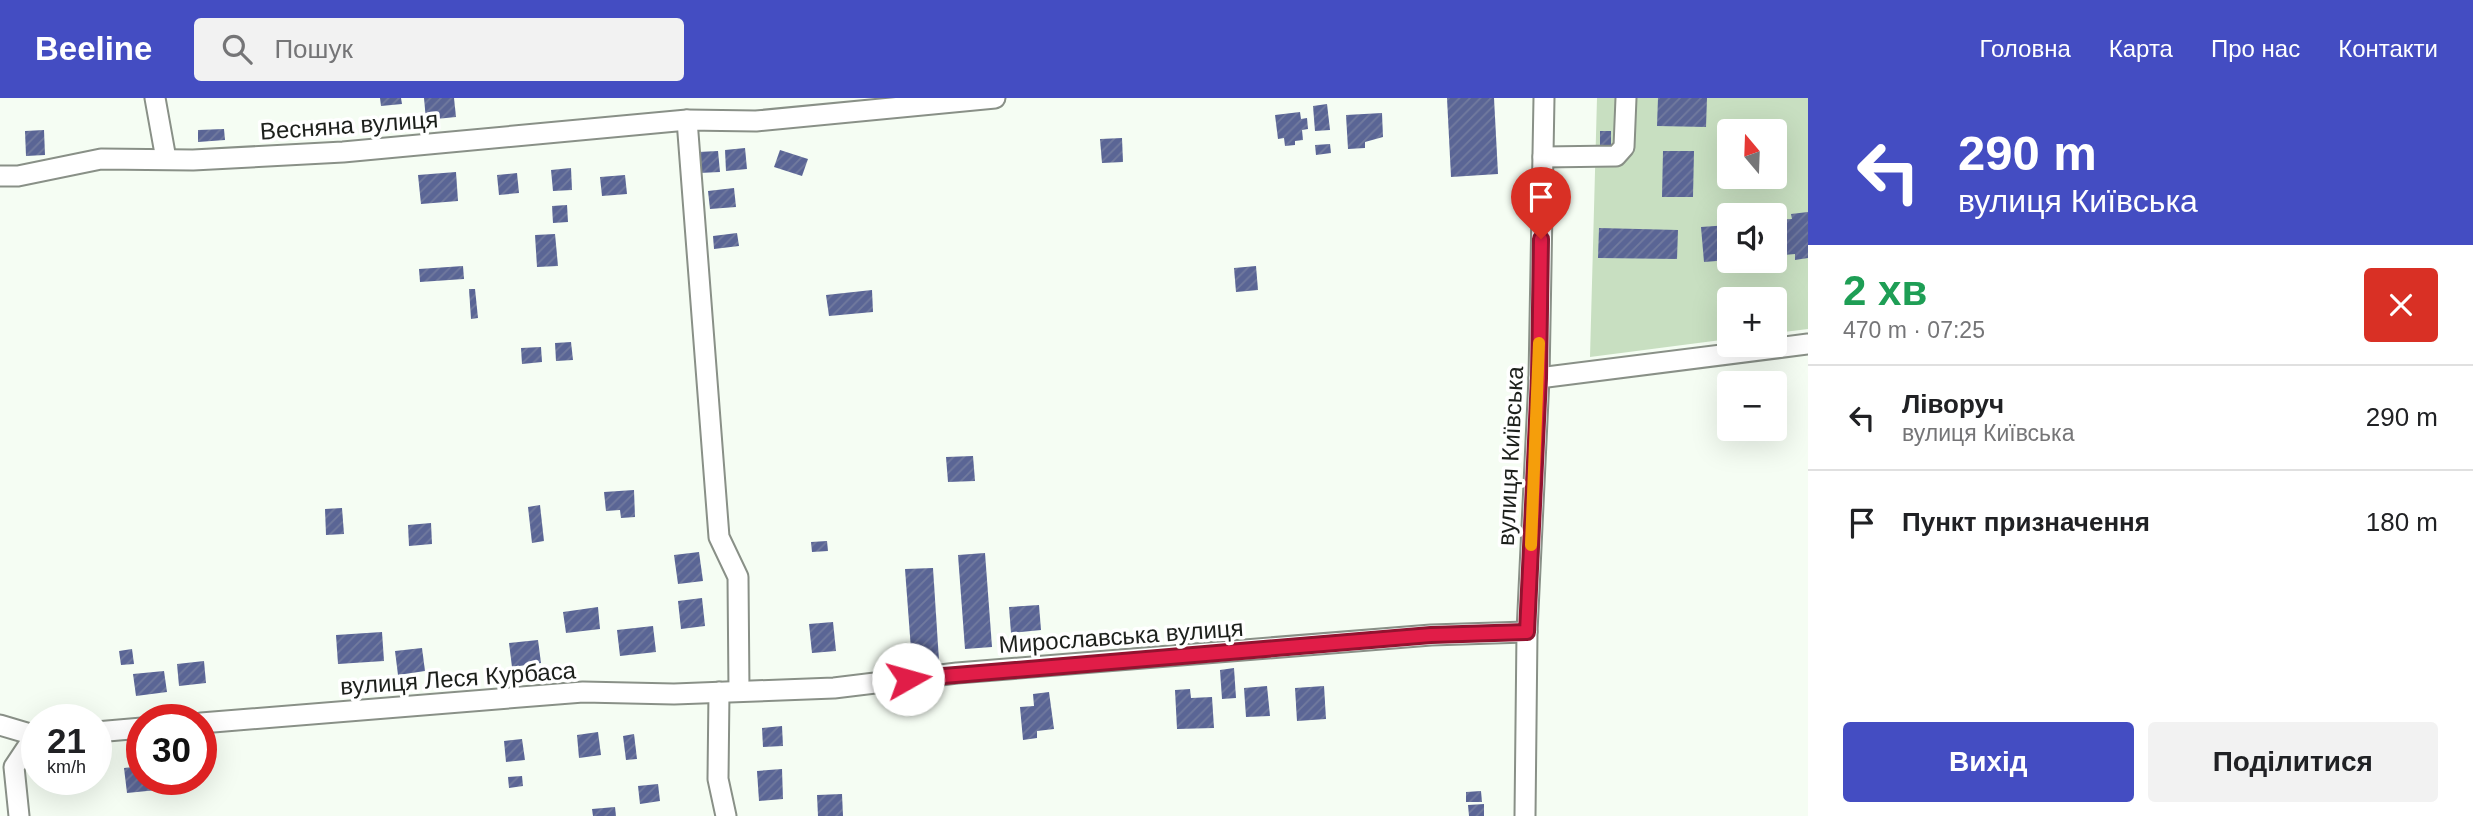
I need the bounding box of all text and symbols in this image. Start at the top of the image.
search box [194,18,684,81]
text: Beeline [35,30,152,67]
icon: search [218,30,256,68]
text: Пошук [274,34,353,64]
text: Головна [1980,35,2071,62]
text: Карта [2109,35,2173,62]
text: Про нас [2211,35,2300,62]
text: Контакти [2338,35,2438,62]
street label: Весняна вулиця [259,105,439,145]
north arrow [1717,119,1787,189]
map controls [1717,119,1787,441]
icon: left [1843,126,1934,217]
text: 290 m [1958,126,2097,180]
pin [1511,167,1571,239]
icon: arrive [1522,178,1560,216]
text: вулиця Київська [1958,183,2198,219]
button: sound [1717,203,1787,273]
text: 2 хв [1843,267,1927,314]
button: close [2364,268,2438,342]
button: + [1717,287,1787,357]
text: 470 m · 07:25 [1843,317,1985,343]
street label: вулиця Київська [1492,365,1528,547]
button: − [1717,371,1787,441]
text: Ліворуч [1902,389,2004,419]
icon: left [1843,399,1881,437]
text: 290 m [2366,402,2438,432]
text: вулиця Київська [1902,420,2074,446]
icon: arrive [1843,504,1881,542]
text: Пункт призначення [1902,507,2150,537]
text: 180 m [2366,507,2438,537]
street label: Мирославська вулиця [998,614,1244,658]
position arrow [871,642,945,716]
street label: вулиця Леся Курбаса [339,656,577,700]
speed limit sign: 30 [126,704,217,795]
text: 21 [47,721,86,760]
button: Вихід [1843,722,2134,802]
button: Поділитися [2148,722,2438,802]
text: km/h [47,757,86,777]

